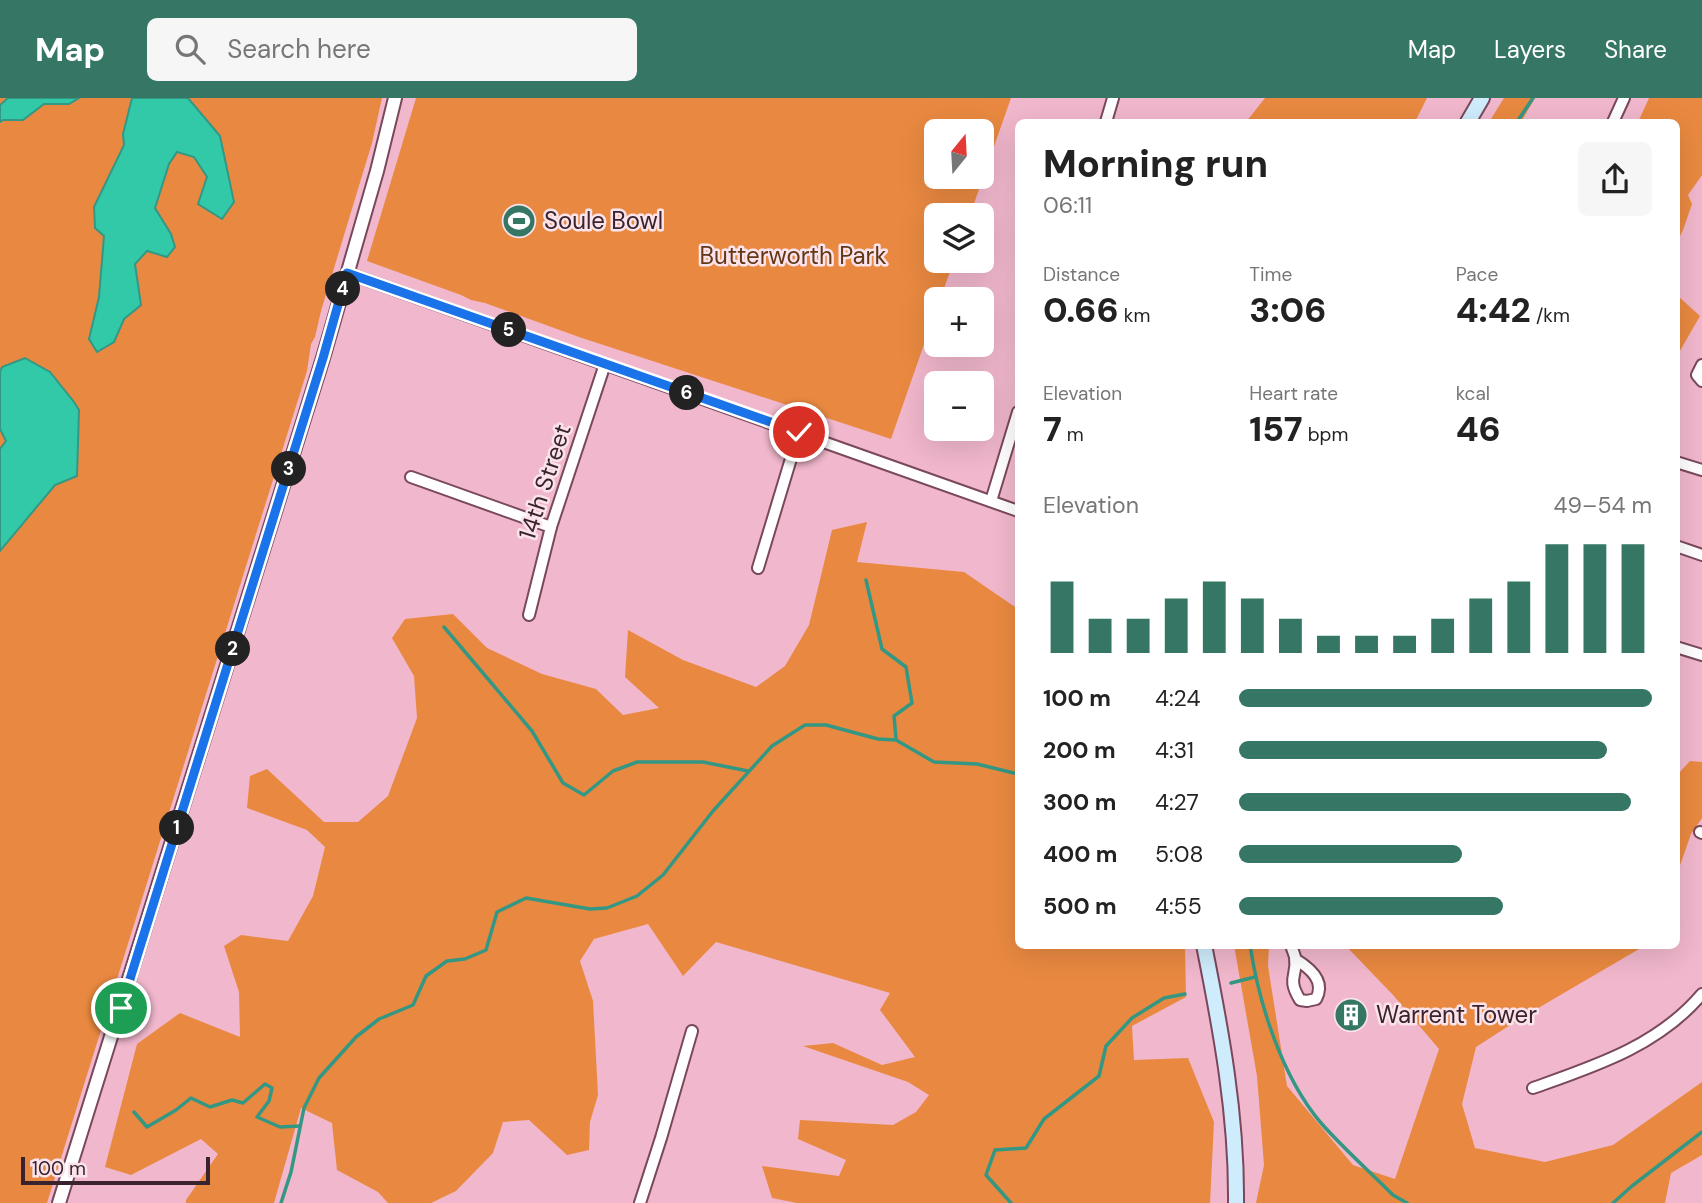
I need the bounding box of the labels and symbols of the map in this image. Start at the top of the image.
north arrow [924,119,994,189]
sports icon: Soule Bowl [500,202,538,240]
place label: Soule Bowl [544,205,663,236]
park label: Butterworth Park [699,240,887,271]
pin: 4 [326,272,360,306]
pin: 5 [491,313,526,348]
pin: 6 [670,376,704,410]
pin [769,402,829,462]
street label: 14th Street [511,420,578,544]
pin: 3 [272,452,306,486]
pin: 2 [216,632,250,666]
pin: 1 [160,810,194,846]
pin [91,978,151,1038]
building icon: Warrent Tower [1332,996,1370,1034]
place label: Warrent Tower [1376,999,1537,1030]
scale bar [21,1154,210,1186]

